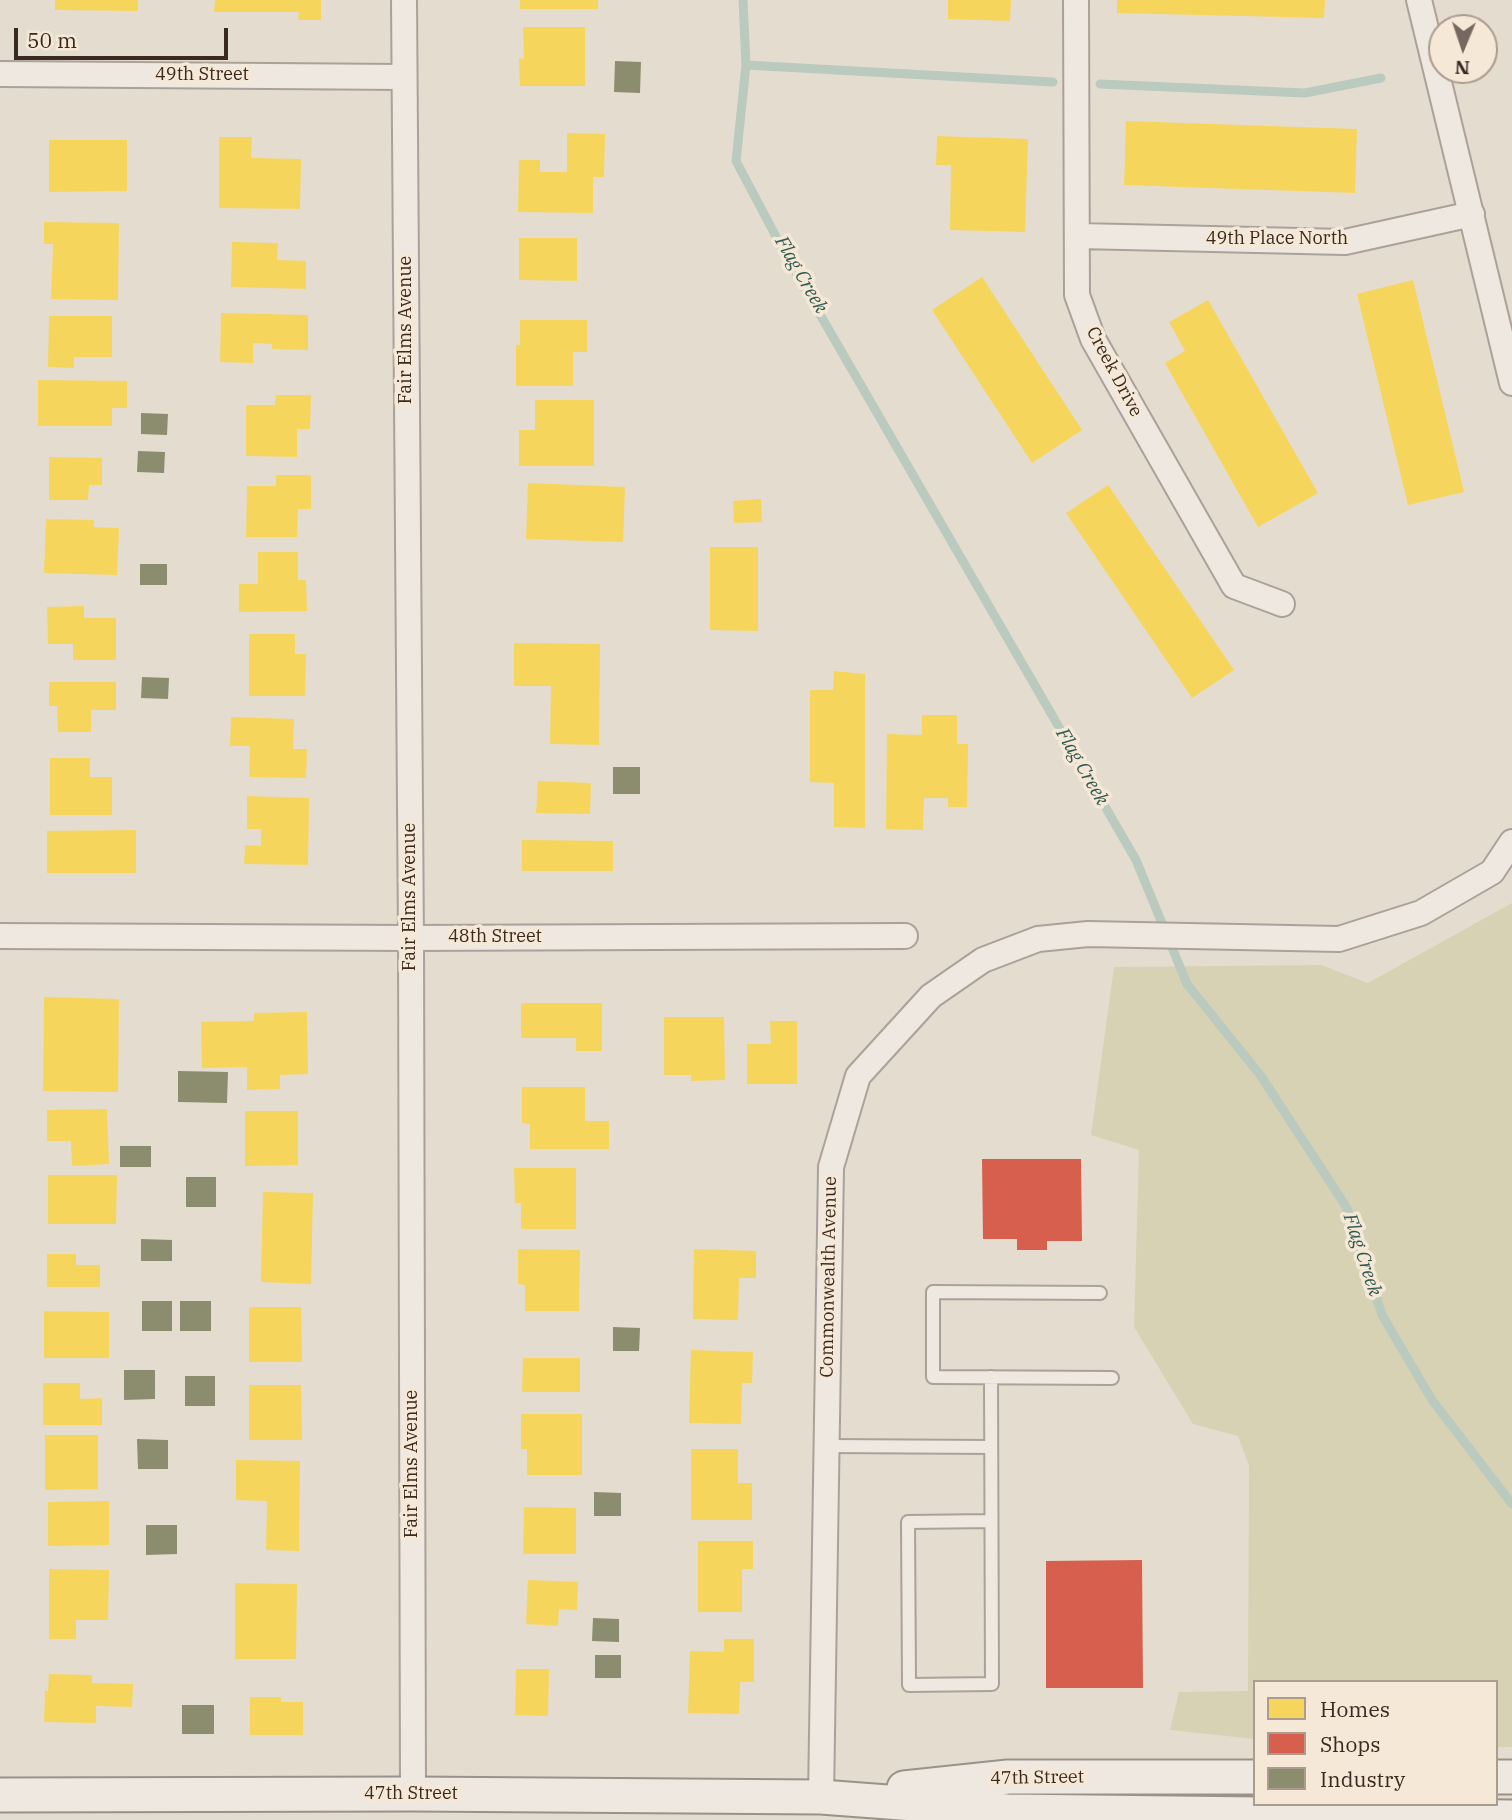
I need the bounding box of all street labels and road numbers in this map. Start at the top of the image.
street label: 49th Street [155,64,249,86]
street label: 49th Place North [1206,228,1348,250]
street label: Fair Elms Avenue [395,256,417,404]
street label: Creek Drive [1081,323,1147,421]
street label: Fair Elms Avenue [399,823,421,971]
street label: 48th Street [448,926,542,948]
street label: Commonwealth Avenue [816,1176,842,1378]
street label: Fair Elms Avenue [401,1390,423,1538]
street label: 47th Street [990,1766,1084,1790]
street label: 47th Street [364,1783,458,1805]

